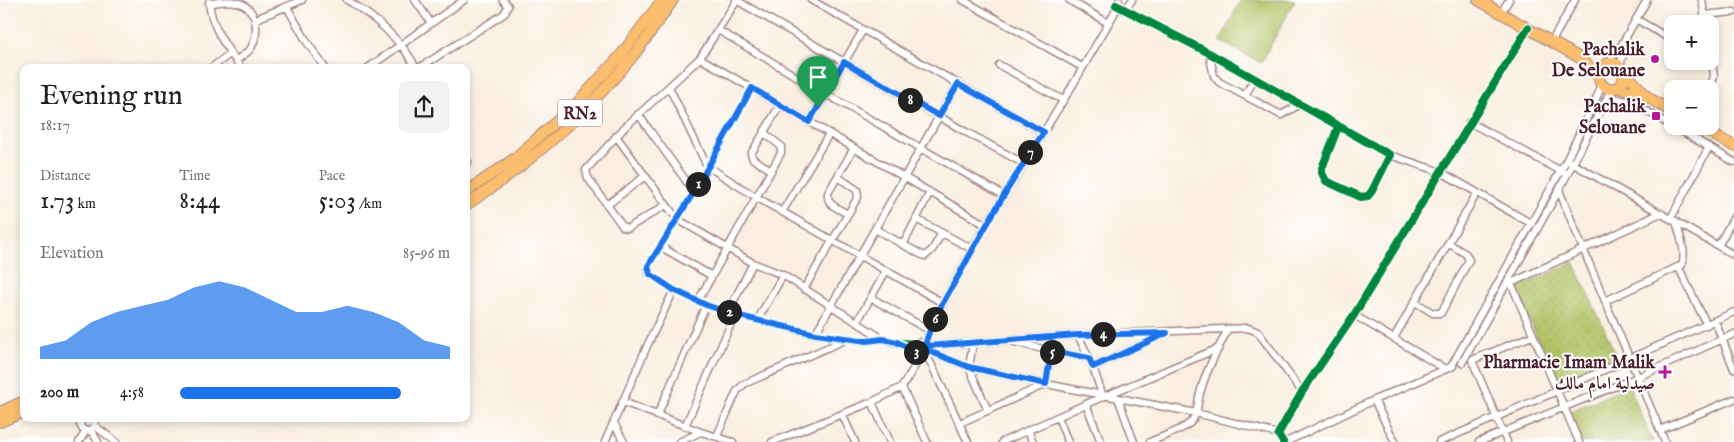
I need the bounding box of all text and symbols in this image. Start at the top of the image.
map controls [1664,15,1719,135]
button: + [1664,15,1719,70]
place label: Pachalik De Selouane [1551,39,1646,83]
marker: Pachalik De Selouane [1649,53,1661,65]
pin [797,56,839,107]
icon: arrive [804,63,832,91]
text: Evening run [40,79,183,114]
button: − [1664,80,1719,135]
button: share [398,81,450,133]
pin: 8 [898,88,922,112]
text: 8 [908,91,913,109]
place label: Pachalik Selouane [1579,96,1647,140]
road number: RN2 [558,100,602,126]
marker: Pachalik Selouane [1650,110,1662,122]
text: 18:17 [40,116,70,136]
pin: 7 [1018,140,1042,164]
text: 7 [1027,143,1034,161]
text: Distance [40,167,91,185]
text: Time [179,167,210,185]
text: Pace [319,167,345,185]
pin: 1 [686,172,710,196]
text: 1 [696,175,701,193]
text: 1.73 [40,185,74,217]
text: 8:44 [179,185,220,217]
text: 5:03 [319,185,356,217]
text: km [74,195,96,213]
text: /km [356,195,382,213]
text: Elevation [40,244,103,264]
text: 85–96 m [403,244,450,264]
pin: 2 [716,300,742,324]
text: 2 [726,303,733,321]
pin: 6 [922,306,948,332]
text: 6 [933,310,938,328]
pin: 4 [1090,322,1116,346]
text: 4 [1100,325,1107,343]
pin: 3 [904,340,928,364]
pin: 5 [1040,340,1064,364]
text: 3 [914,343,919,361]
text: 5 [1050,343,1055,361]
place label: Pharmacie Imam Malik صيدلية امام مالك [1483,352,1656,399]
marker: Pharmacie Imam Malik صيدلية امام مالك [1659,366,1671,378]
text: 200 m [40,383,79,403]
text: 4:58 [120,383,144,403]

